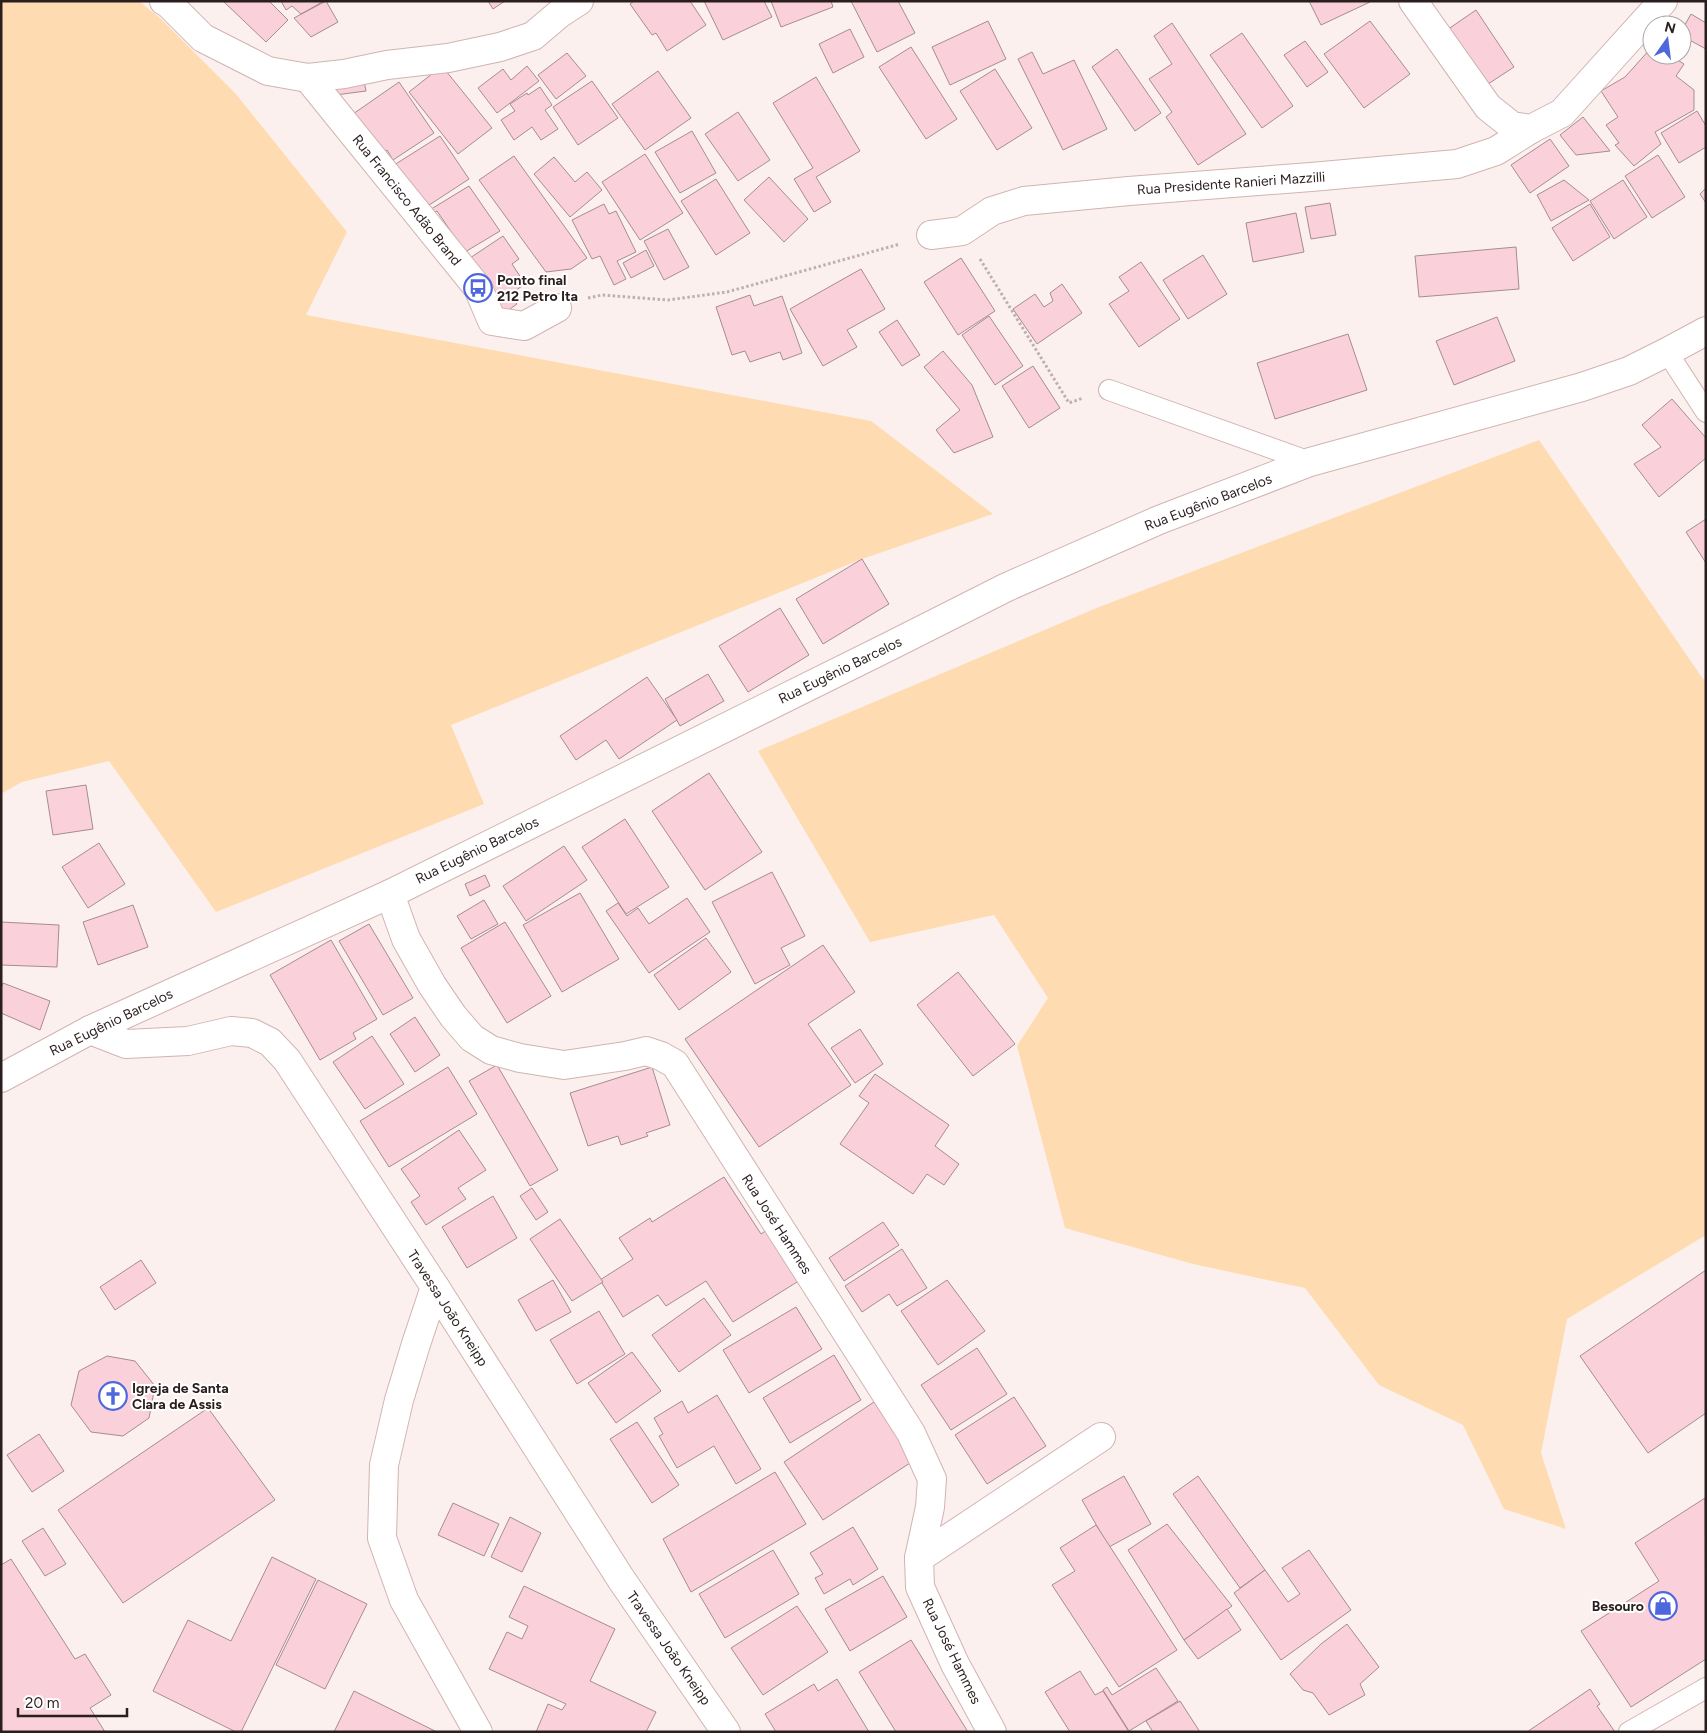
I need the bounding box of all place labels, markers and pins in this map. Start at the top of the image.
place label: Ponto final 212 Petro Ita [497,272,578,305]
bus stop icon: Ponto final 212 Petro Ita [463,273,493,303]
place label: Igreja de Santa Clara de Assis [132,1380,229,1413]
church icon: Igreja de Santa Clara de Assis [98,1381,128,1411]
shop icon: Besouro [1648,1591,1678,1621]
place label: Besouro [1592,1598,1644,1615]

